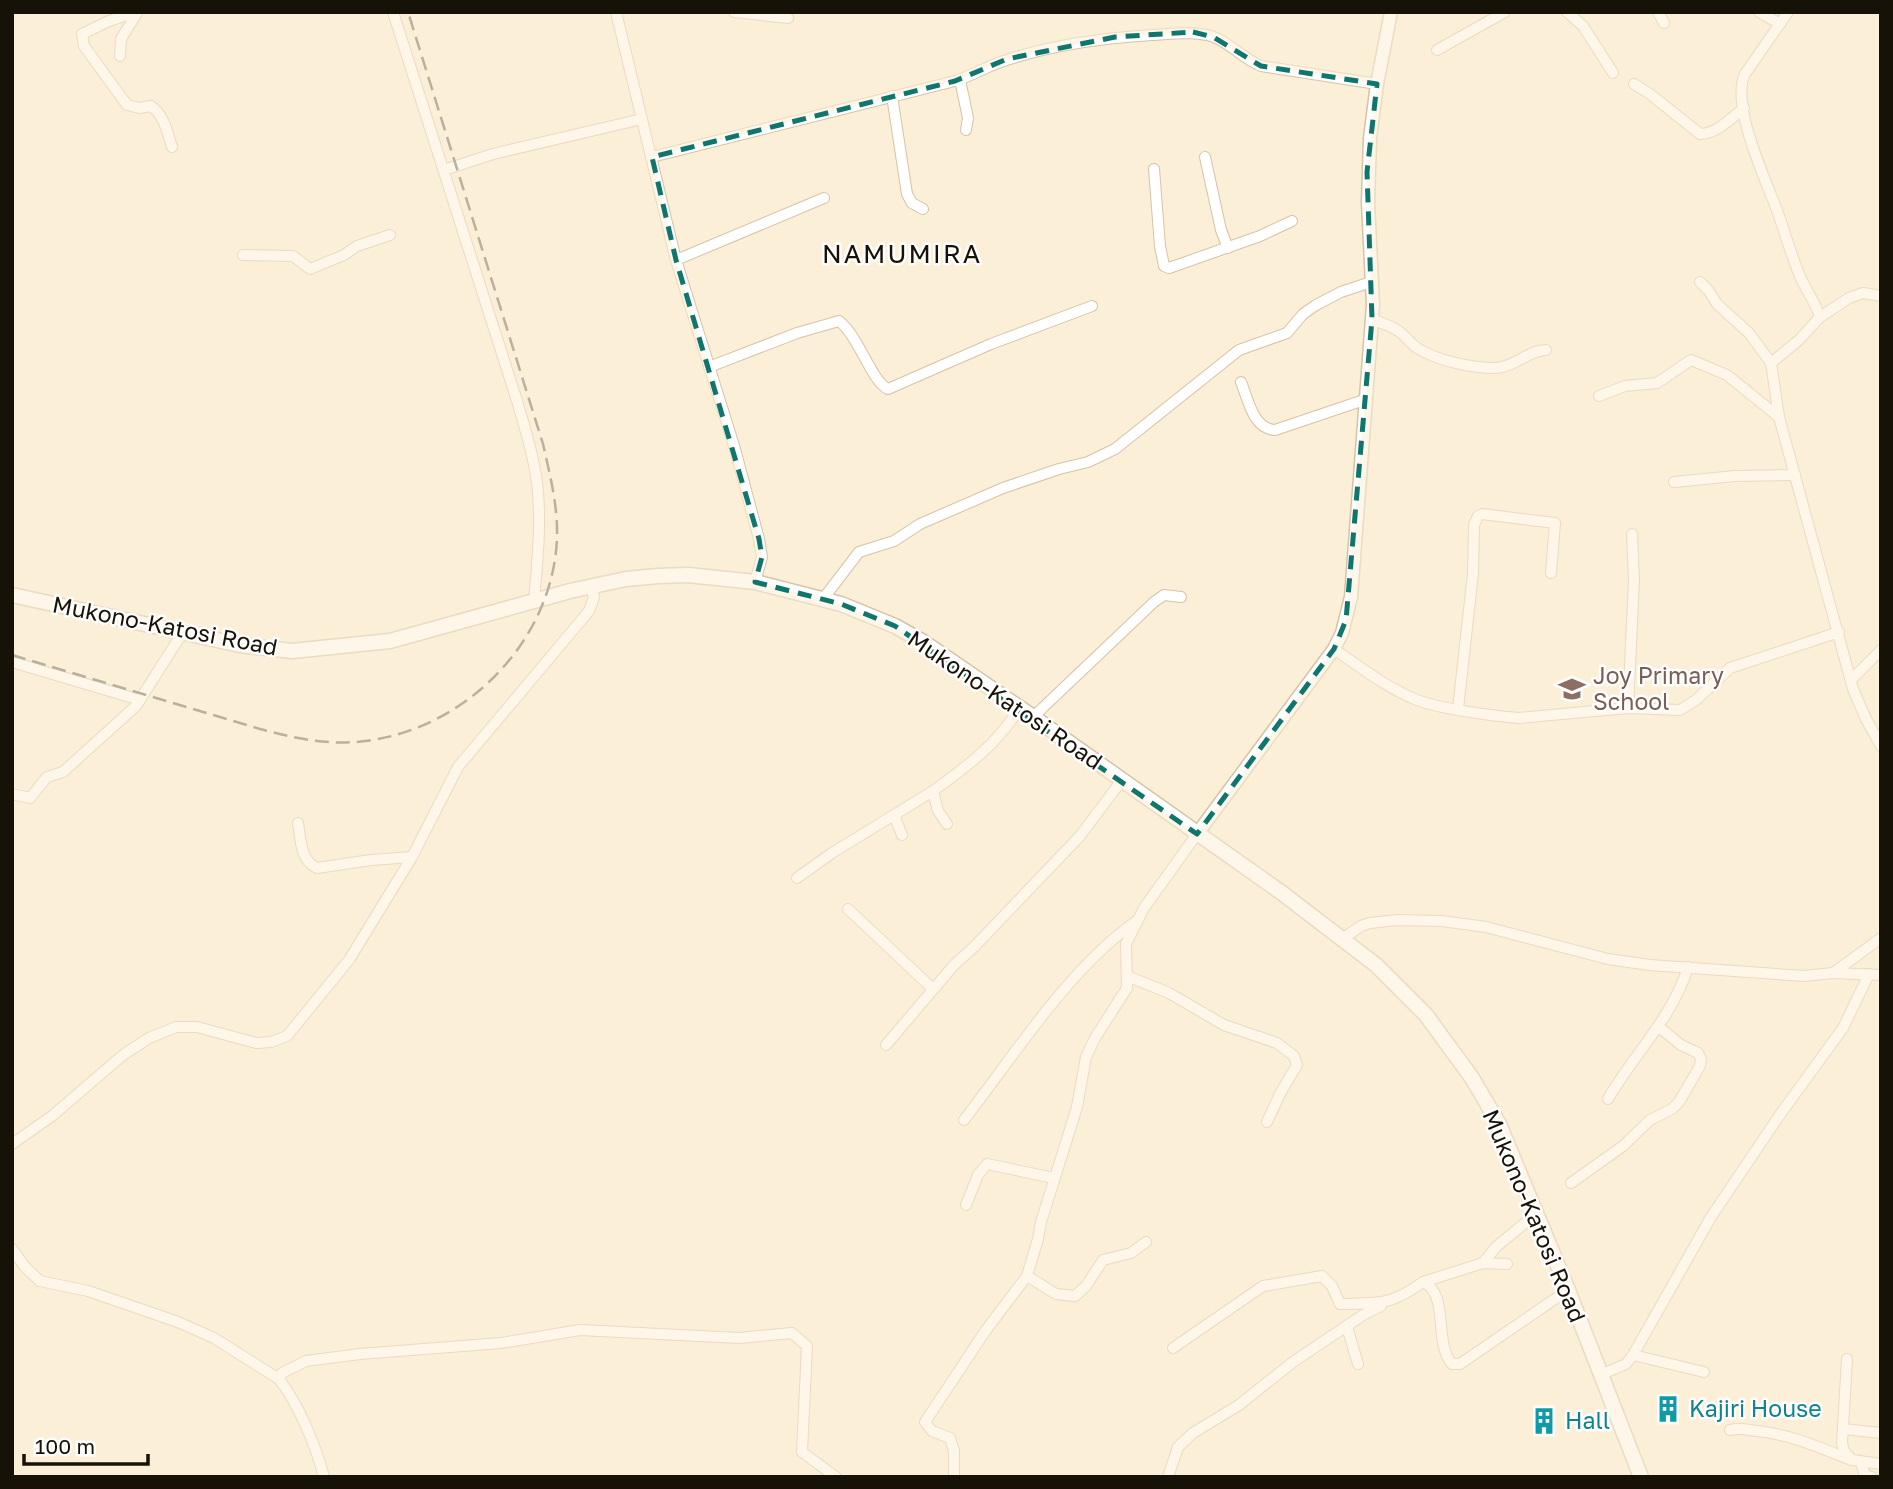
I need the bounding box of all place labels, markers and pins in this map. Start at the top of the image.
place label: Joy Primary School [1593,661,1724,715]
school or university icon: Joy Primary School [1557,674,1587,704]
building icon: Kajiri House [1653,1394,1683,1424]
place label: Kajiri House [1689,1394,1822,1422]
building icon: Hall [1529,1406,1559,1436]
place label: Hall [1565,1406,1610,1434]

